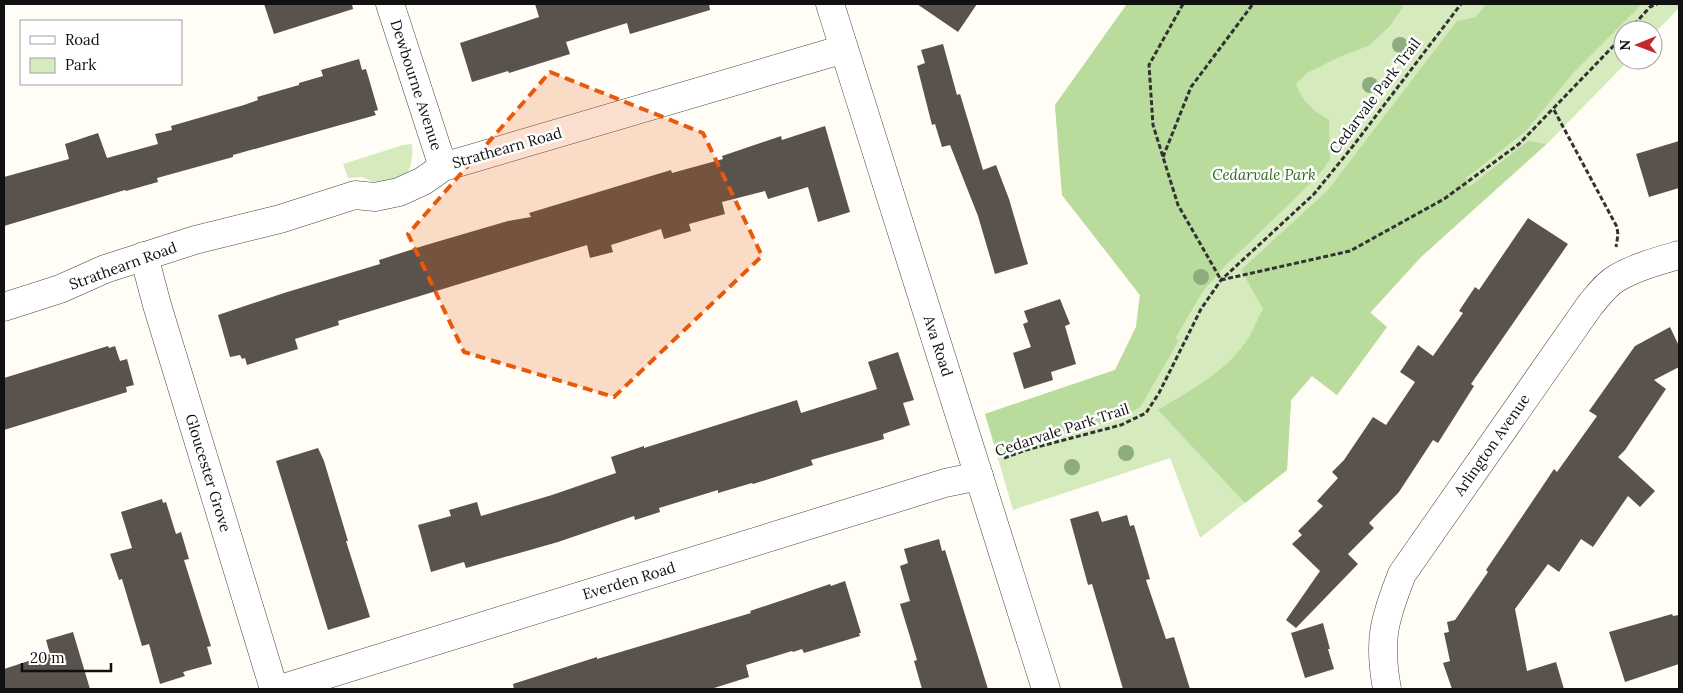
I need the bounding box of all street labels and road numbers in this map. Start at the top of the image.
street label: Dewbourne Avenue [386,17,447,153]
street label: Cedarvale Park Trail [1325,34,1424,157]
street label: Strathearn Road [450,123,564,172]
street label: Strathearn Road [66,237,179,294]
street label: Ava Road [919,312,957,379]
street label: Arlington Avenue [1449,390,1534,500]
street label: Cedarvale Park Trail [992,399,1131,460]
street label: Gloucester Grove [181,411,236,534]
street label: Everden Road [580,557,678,604]

